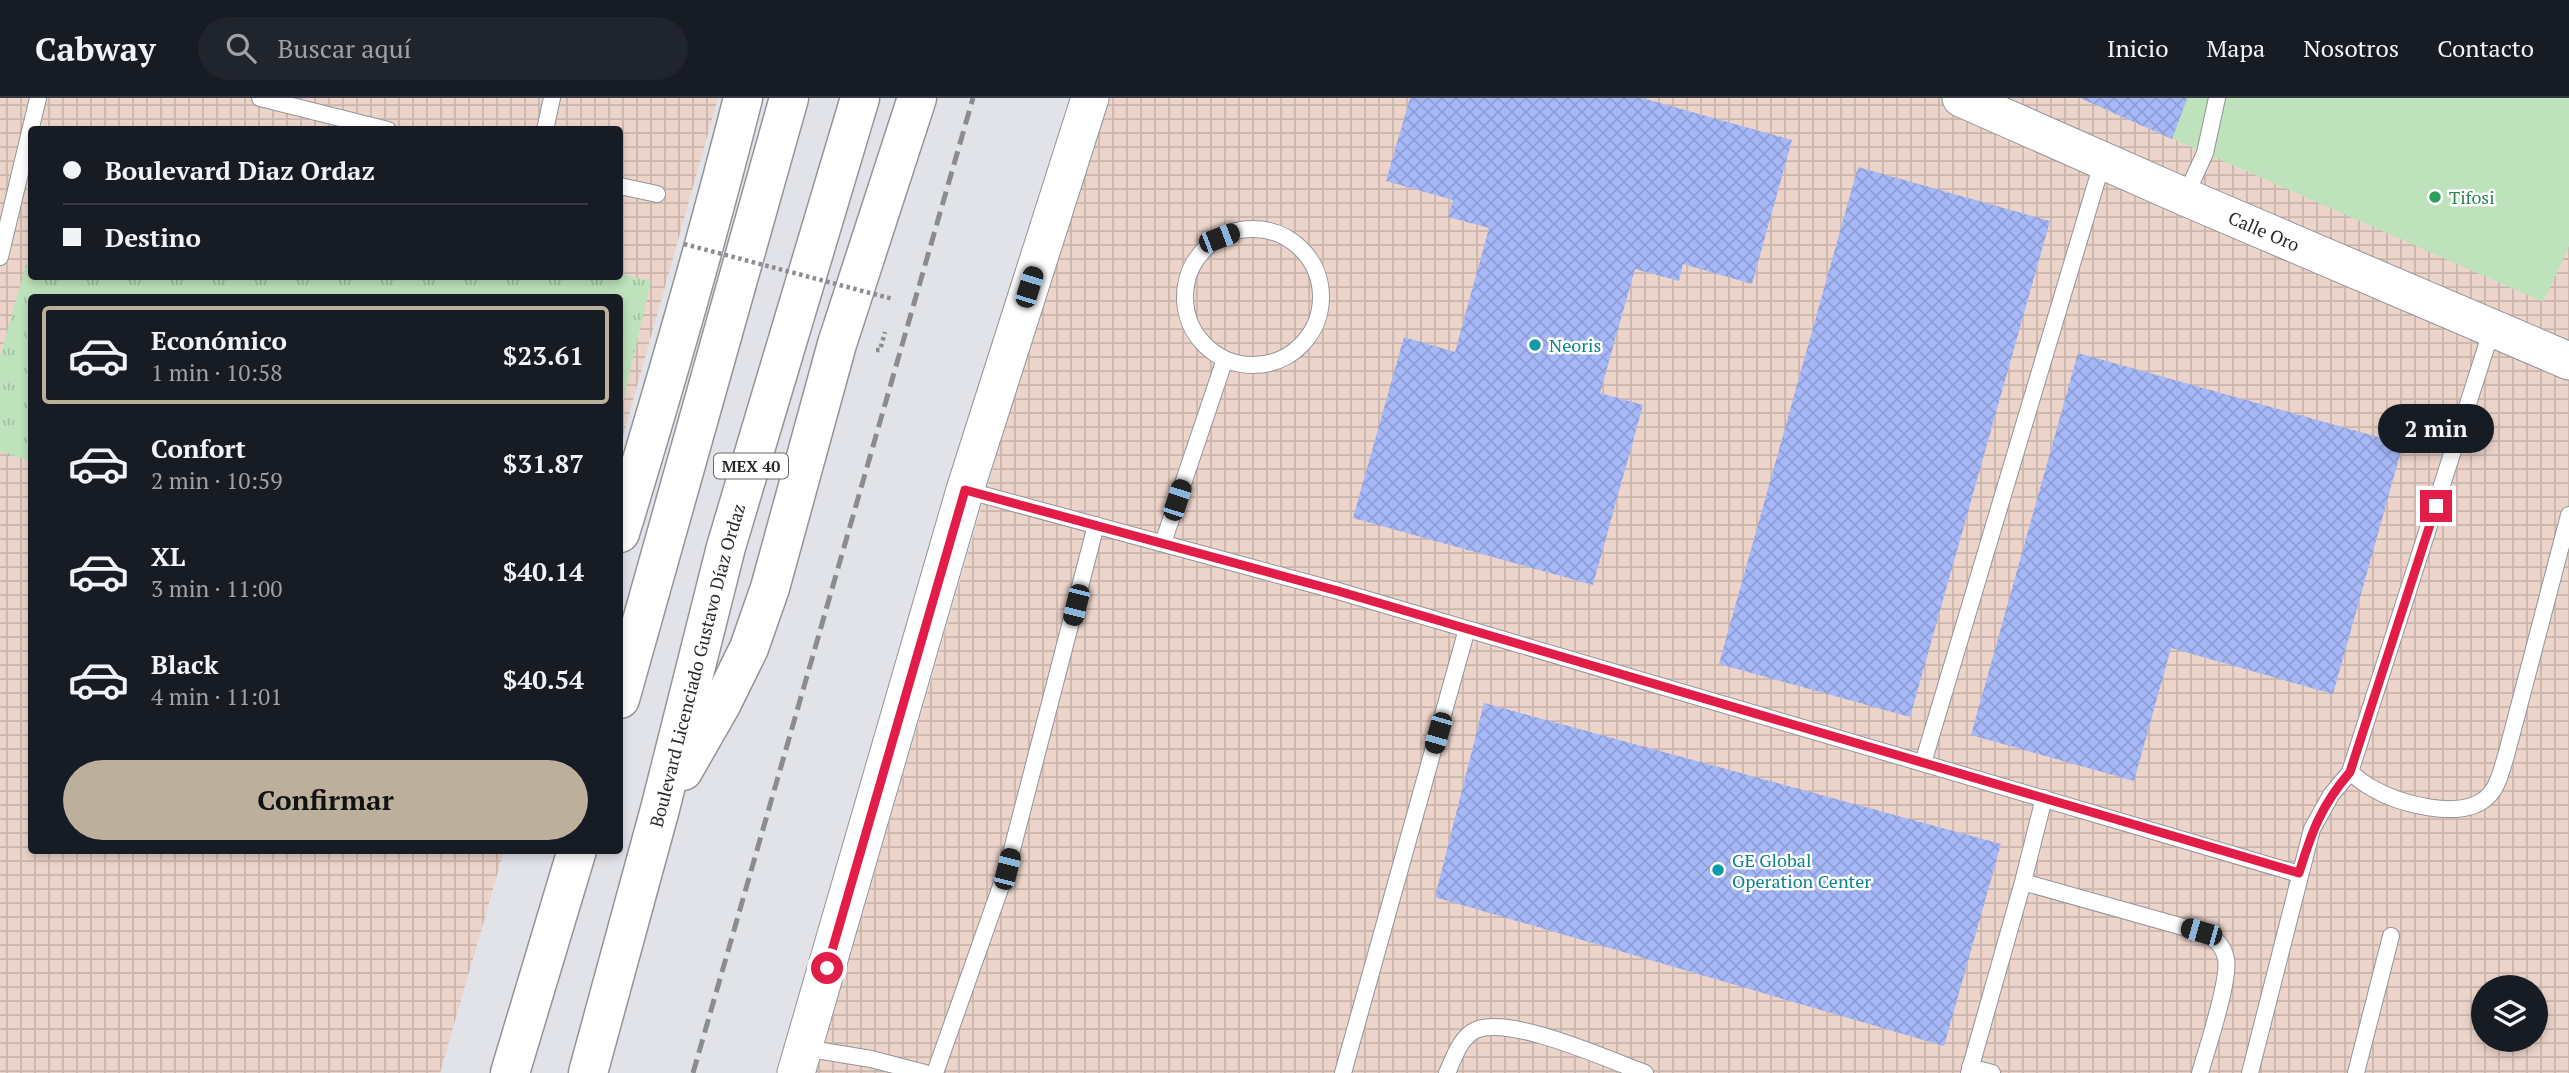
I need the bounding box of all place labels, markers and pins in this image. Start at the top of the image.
place label: Tifosi [2449,185,2495,209]
marker: Tifosi [2427,189,2443,205]
place label: Neoris [1549,333,1601,357]
marker: Neoris [1527,337,1543,353]
place label: GE Global Operation Center [1732,848,1871,893]
marker: GE Global Operation Center [1710,862,1726,878]

